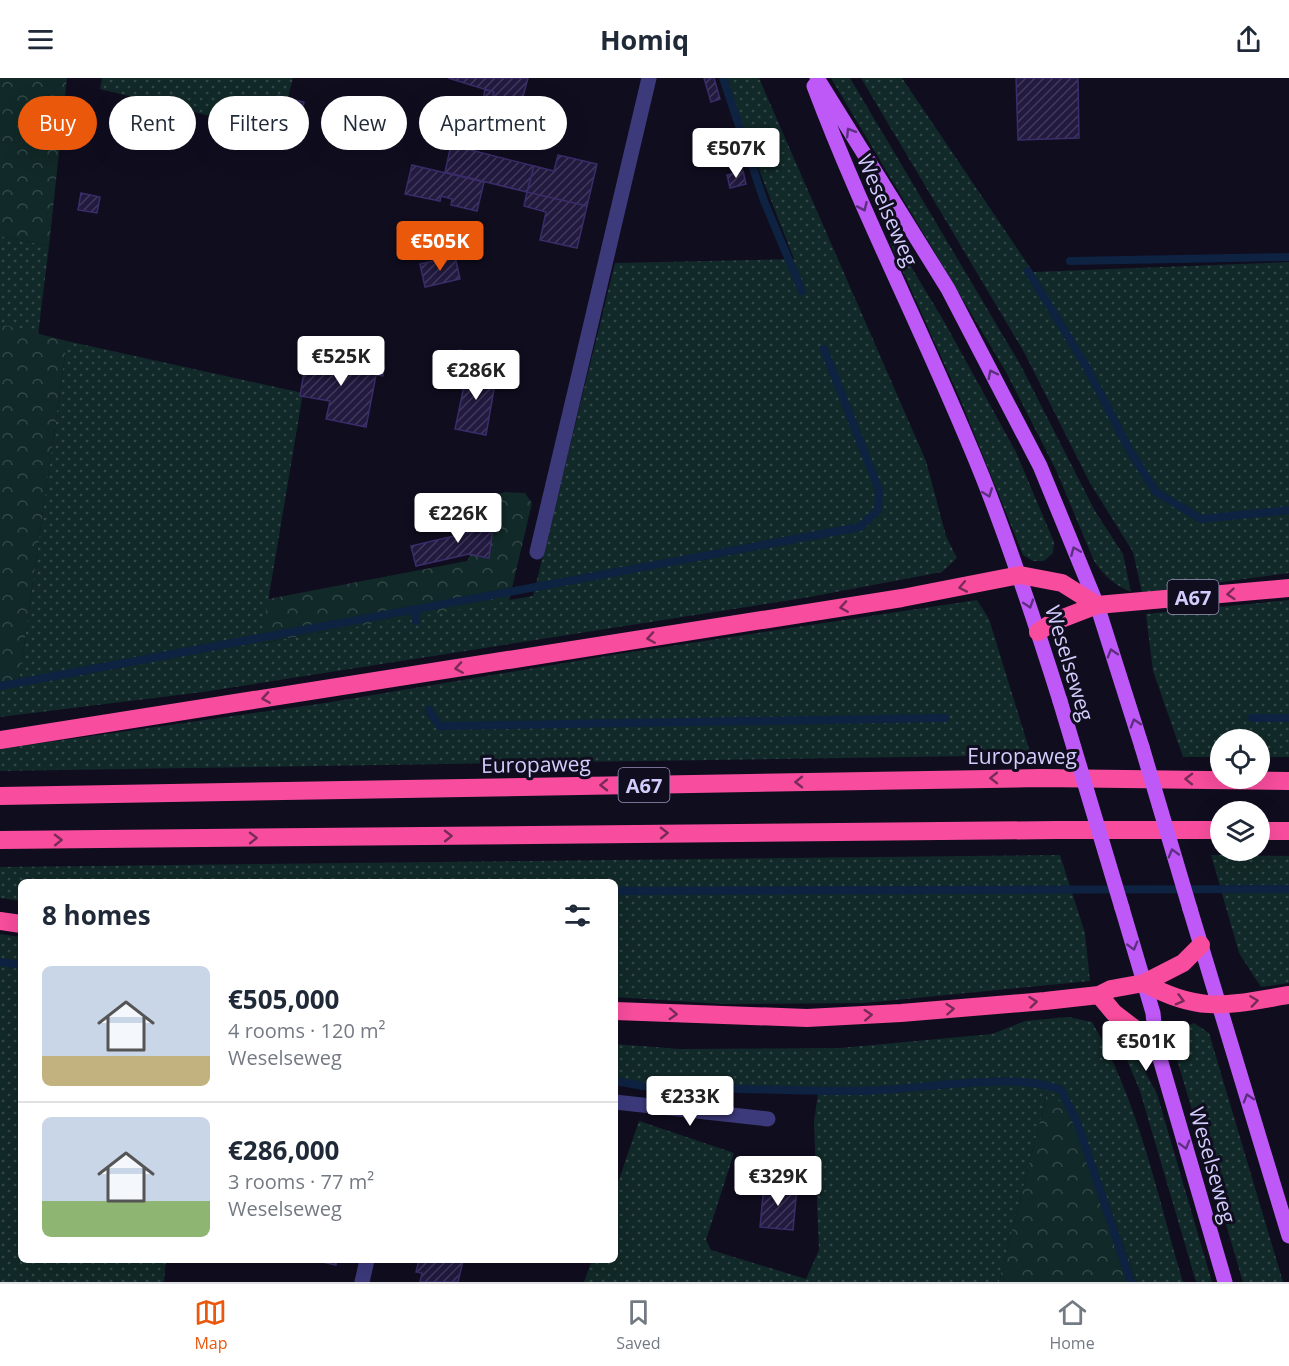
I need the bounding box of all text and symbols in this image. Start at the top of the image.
text: Homiq [600,21,689,58]
icon: menu [24,23,57,56]
icon: share [1232,23,1265,56]
chip: Buy [18,96,97,150]
chip: Rent [109,96,196,150]
chip: Filters [208,96,309,150]
chip: New [321,96,407,150]
chip: Apartment [419,96,567,150]
pin: €507K [694,128,778,179]
one-way arrow [846,128,858,138]
text: €507K [706,134,766,161]
street label: Weselseweg [851,150,925,270]
one-way arrow [856,200,868,211]
pin: €505K [398,221,482,272]
text: €505K [410,227,470,254]
pin: €525K [299,336,383,387]
text: €525K [311,342,371,369]
pin: €286K [434,350,518,401]
text: €286K [446,356,506,383]
one-way arrow [988,370,999,381]
one-way arrow [981,487,994,498]
pin: €226K [416,493,500,544]
text: €226K [428,499,488,526]
one-way arrow [1070,546,1082,557]
one-way arrow [958,580,968,593]
road number: A67 [1168,580,1218,614]
one-way arrow [1226,587,1235,600]
one-way arrow [1022,598,1034,609]
one-way arrow [839,601,849,613]
street label: Weselseweg [1039,602,1101,724]
one-way arrow [647,631,656,643]
one-way arrow [1107,648,1119,659]
one-way arrow [454,661,463,673]
one-way arrow [261,691,271,704]
one-way arrow [1130,719,1142,729]
map controls [1210,729,1270,861]
button: locate [1210,729,1270,789]
street label: Europaweg [967,742,1077,770]
street label: Europaweg [481,749,591,779]
road number: A67 [618,768,670,802]
one-way arrow [989,772,998,785]
one-way arrow [1184,773,1193,786]
one-way arrow [794,776,803,788]
one-way arrow [599,779,608,792]
button: layers [1210,801,1270,861]
one-way arrow [660,827,669,840]
one-way arrow [444,830,453,842]
one-way arrow [249,831,258,844]
one-way arrow [54,833,63,846]
one-way arrow [1168,848,1180,859]
text: 8 homes [42,897,151,933]
icon: filters [561,899,594,932]
one-way arrow [1126,940,1138,950]
text: €505,000 [228,981,339,1017]
icon: home [90,990,162,1062]
one-way arrow [1175,992,1185,1005]
one-way arrow [1250,995,1259,1007]
one-way arrow [1028,996,1037,1009]
one-way arrow [946,1003,955,1016]
one-way arrow [669,1008,678,1021]
one-way arrow [864,1009,873,1022]
text: 4 rooms · 120 m² [228,1017,386,1044]
pin: €501K [1104,1021,1188,1072]
text: €501K [1116,1027,1176,1054]
text: Weselseweg [228,1044,342,1071]
pin: €233K [648,1076,732,1127]
text: €233K [660,1082,720,1109]
one-way arrow [1243,1093,1255,1104]
street label: Weselseweg [1183,1104,1243,1226]
text: €286,000 [228,1132,339,1168]
one-way arrow [1178,1139,1190,1150]
icon: home [90,1141,162,1213]
pin: €329K [736,1156,820,1207]
text: €329K [748,1162,808,1189]
text: 3 rooms · 77 m² [228,1168,374,1195]
text: Weselseweg [228,1195,342,1222]
tab: Map [194,1296,227,1354]
tab: Saved [616,1296,661,1354]
tab: Home [1049,1296,1095,1354]

